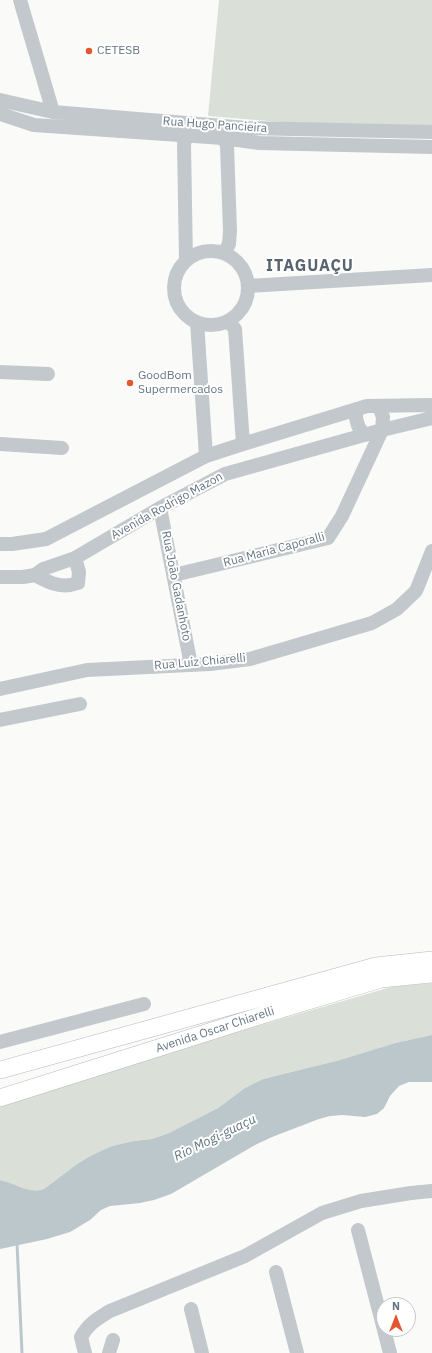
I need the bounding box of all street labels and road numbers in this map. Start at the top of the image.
street label: Rua Hugo Pancieira [162,114,268,136]
street label: Avenida Rodrigo Mazon [109,469,225,543]
street label: Rua João Gadanhoto [158,530,194,642]
street label: Rua Maria Caporalli [222,530,326,570]
street label: Rua Luiz Chiarelli [154,651,246,673]
street label: Avenida Oscar Chiarelli [154,1004,276,1056]

